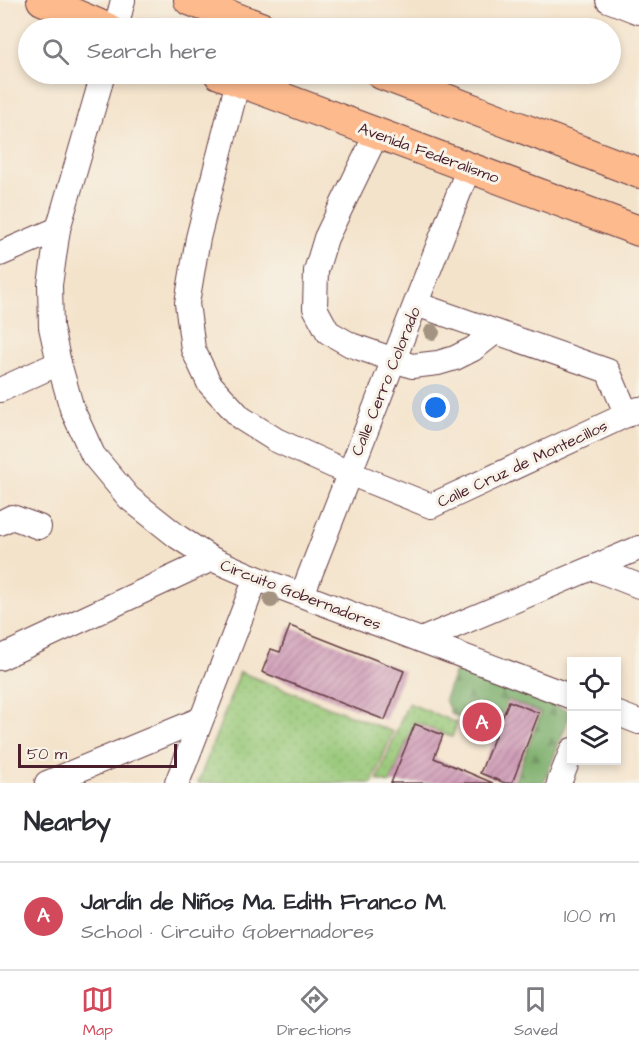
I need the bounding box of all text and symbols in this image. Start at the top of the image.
search box [18,18,621,84]
icon: search [39,35,72,68]
text: Search here [87,36,217,67]
street label: Avenida Federalismo [355,117,502,189]
street label: Calle Cerro Colorado [346,304,426,459]
your location [421,393,450,422]
street label: Calle Cruz de Montecillos [434,415,611,513]
street label: Circuito Gobernadores [217,554,384,636]
map controls [567,657,621,765]
button: locate [567,657,621,711]
pin: A [462,700,502,744]
button: layers [567,711,621,765]
scale bar [18,741,177,768]
text: 50 m [27,743,67,765]
text: Nearby [24,804,111,840]
text: Jardín de Niños Ma. Edith Franco M. [81,887,446,918]
text: A [37,902,50,930]
text: 100 m [564,902,615,930]
text: School · Circuito Gobernadores [81,918,374,946]
tab: Map [81,983,114,1041]
tab: Directions [277,983,351,1041]
tab: Saved [514,983,558,1041]

